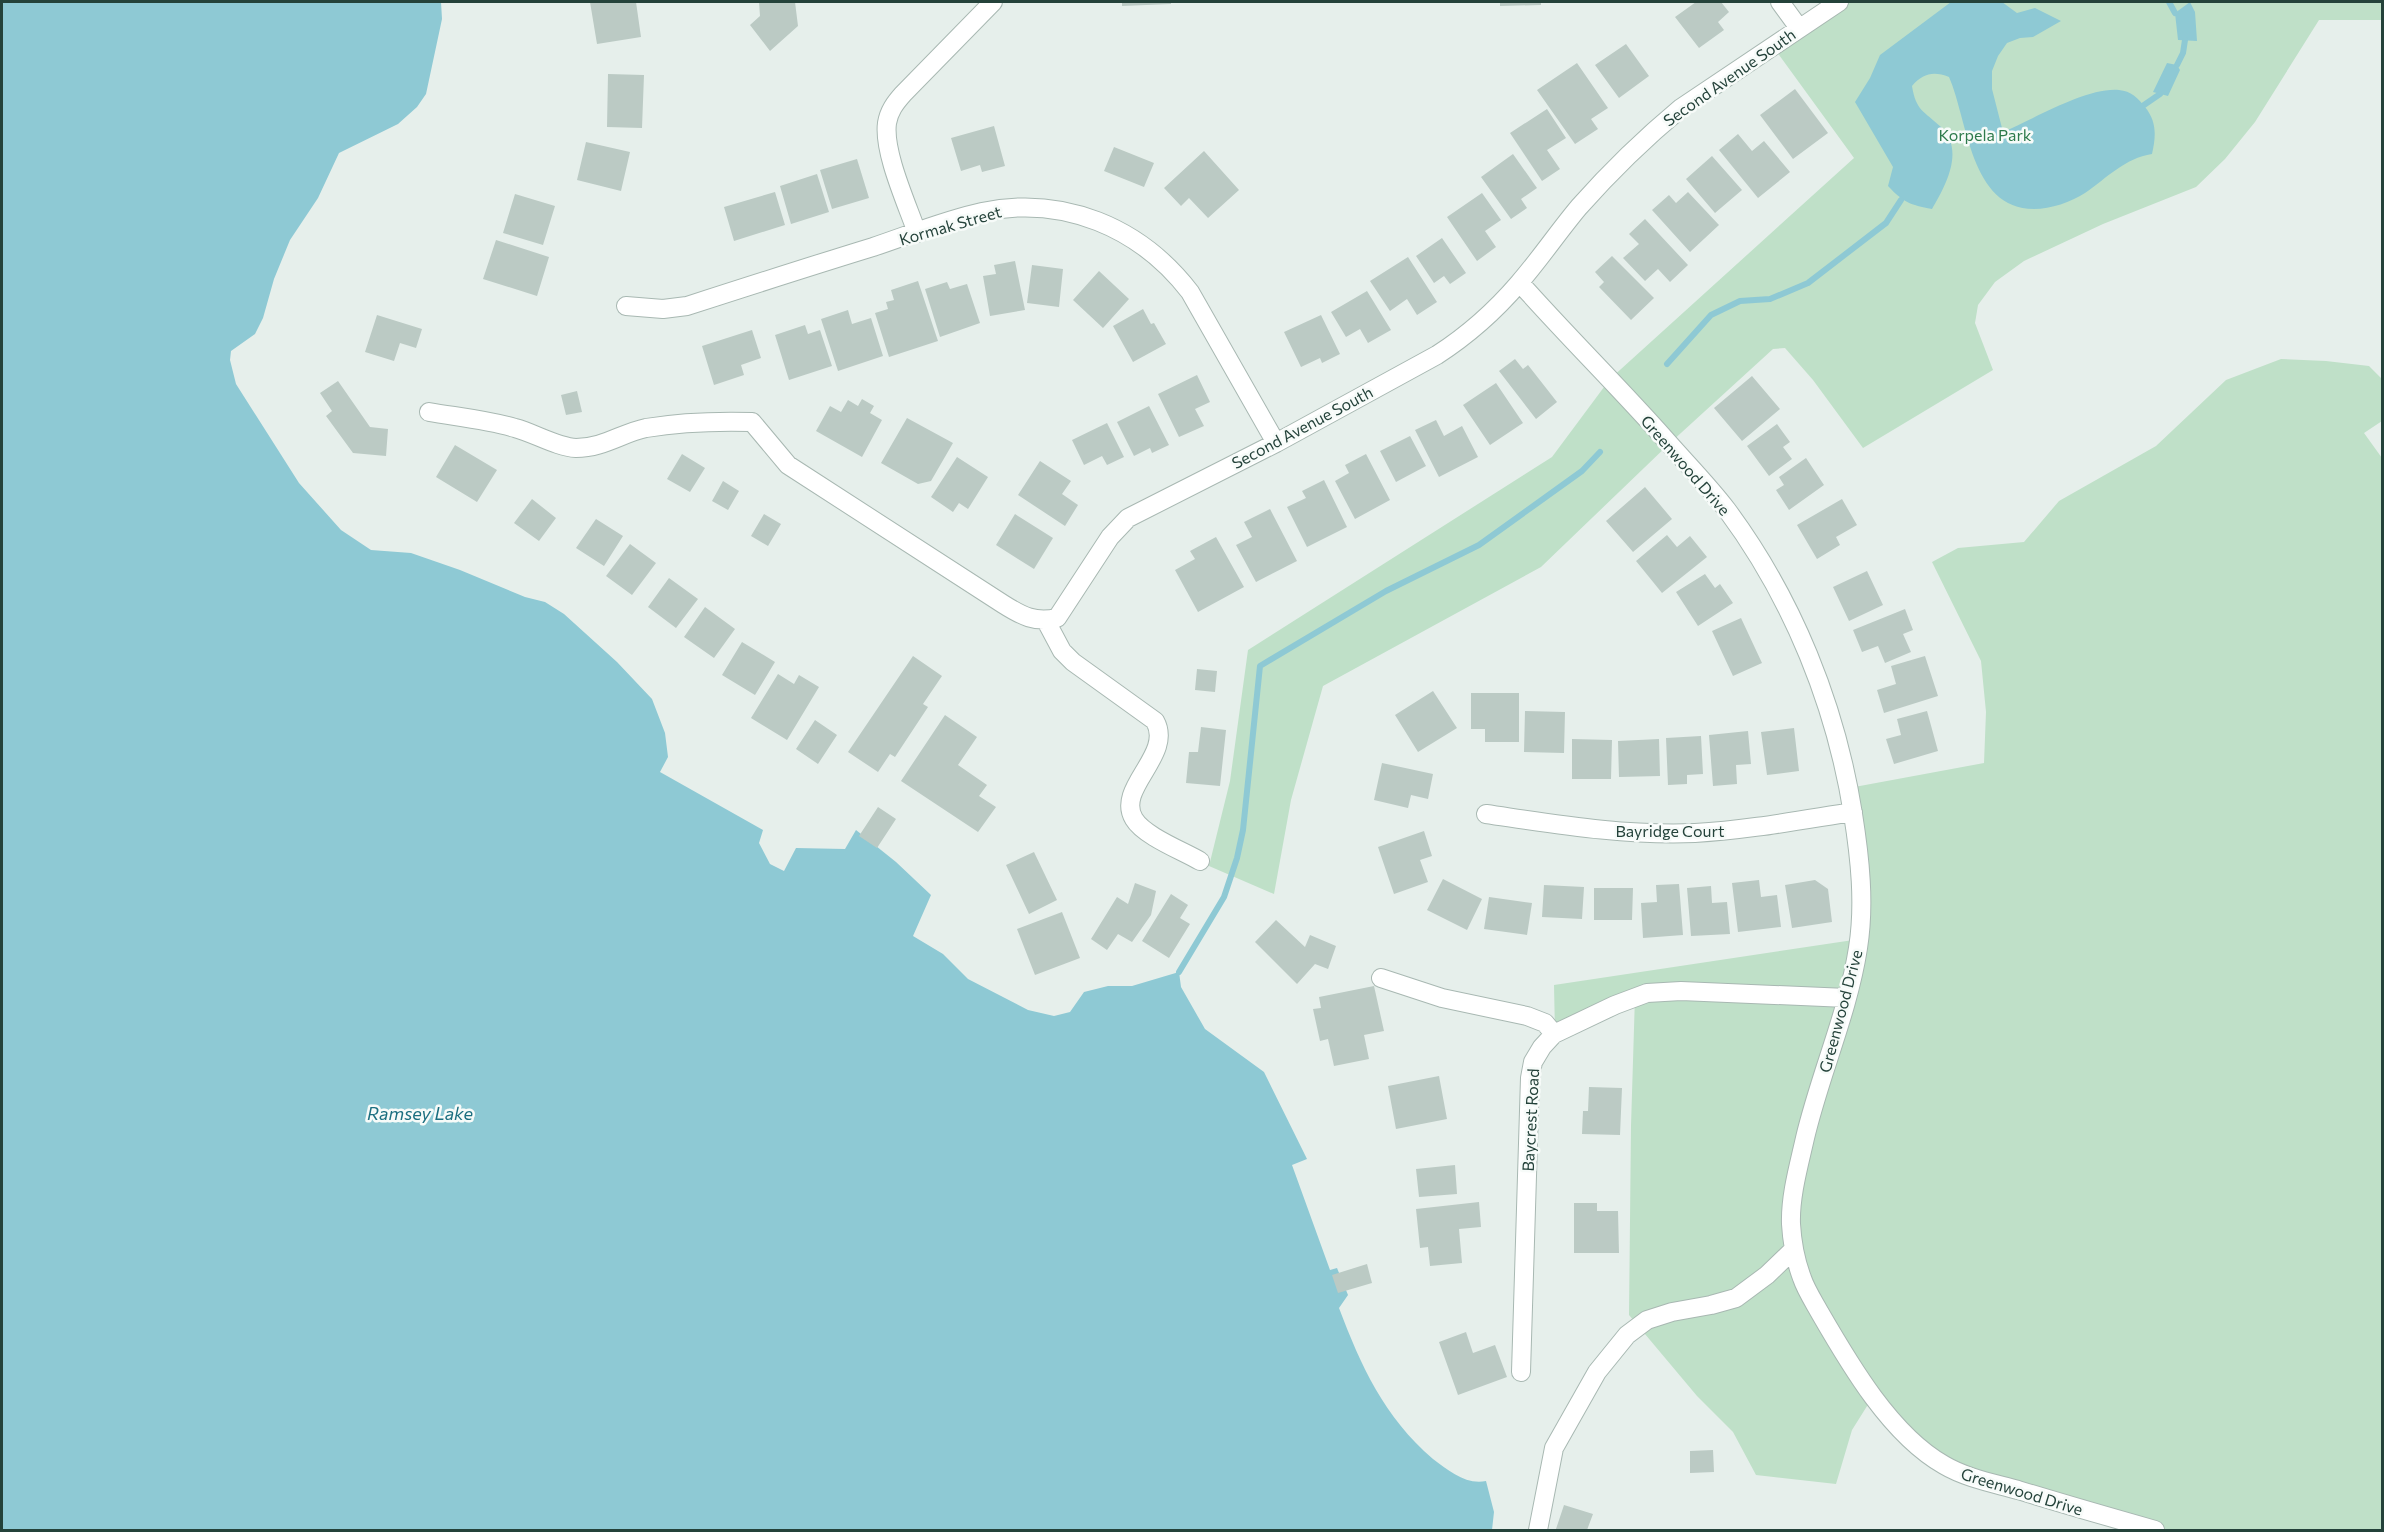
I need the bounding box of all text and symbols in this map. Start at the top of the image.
street label: Second Avenue South [1659,24,1799,130]
park label: Korpela Park [1939,125,2032,144]
street label: Kormak Street [897,201,1004,249]
street label: Second Avenue South [1228,382,1376,472]
street label: Greenwood Drive [1637,411,1735,519]
street label: Bayridge Court [1616,821,1725,840]
street label: Greenwood Drive [1814,948,1866,1074]
street label: Baycrest Road [1518,1068,1542,1172]
water label: Ramsey Lake [367,1102,473,1124]
street label: Greenwood Drive [1959,1463,2085,1519]

